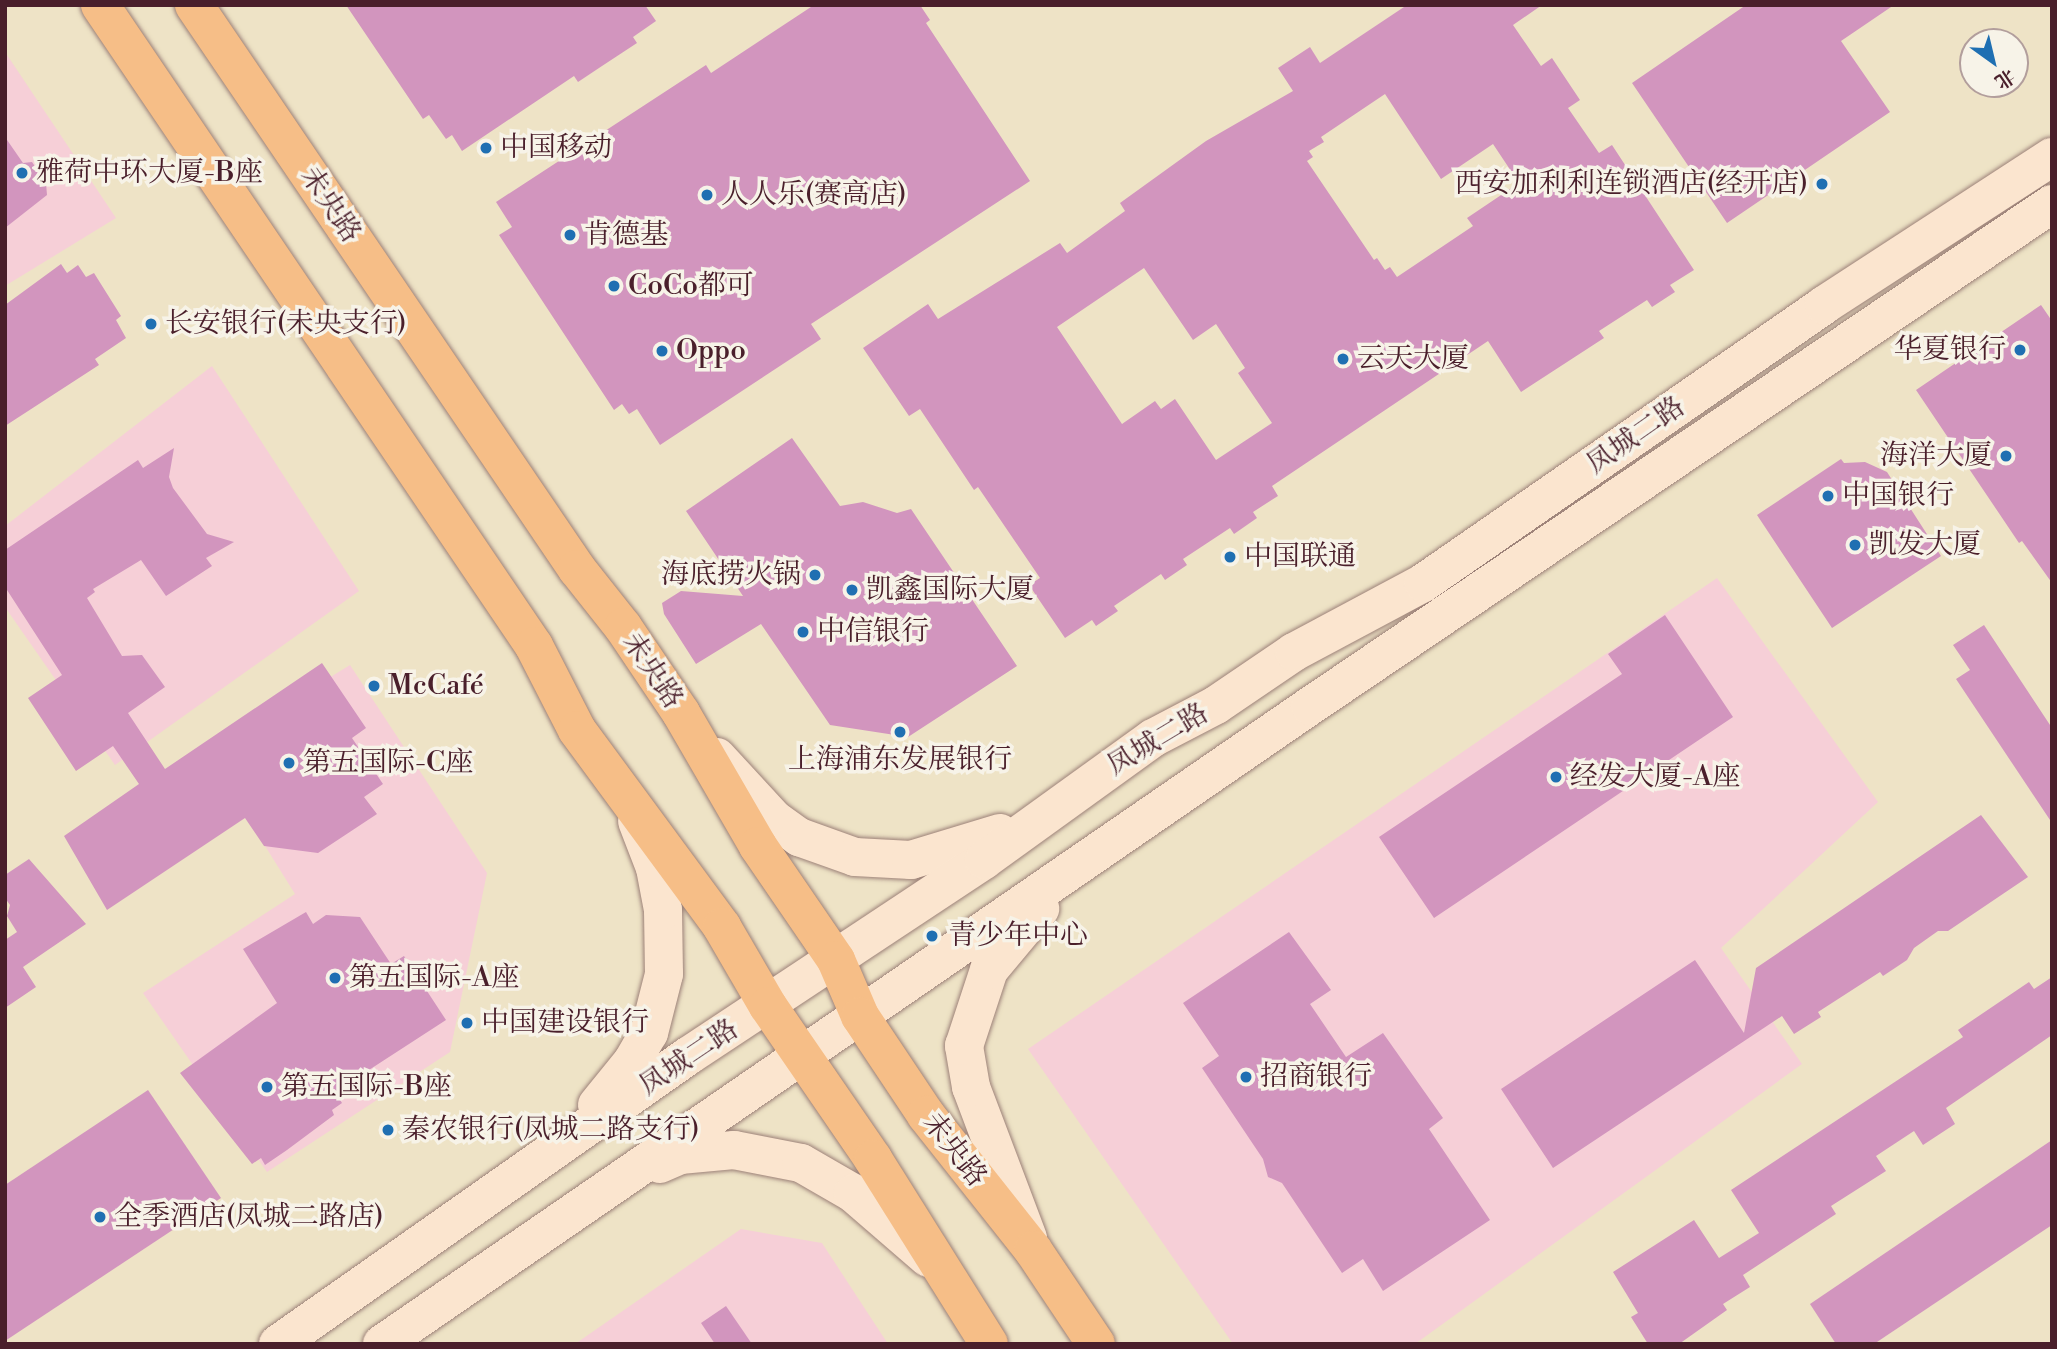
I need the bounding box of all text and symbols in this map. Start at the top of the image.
north arrow [1959,28,2029,98]
text: 北 [1990,63,2019,94]
place label: 中国移动 [500,131,612,165]
marker: 中国移动 [478,140,494,156]
place label: 雅荷中环大厦-B座 [36,156,263,190]
street label: 未央路 [293,161,367,249]
marker: 雅荷中环大厦-B座 [14,165,30,181]
place label: 西安加利利连锁酒店(经开店) [1455,167,1808,201]
marker: 西安加利利连锁酒店(经开店) [1814,176,1830,192]
place label: 人人乐(赛高店) [721,178,906,212]
marker: 人人乐(赛高店) [699,187,715,203]
place label: 肯德基 [584,218,668,252]
marker: 肯德基 [562,227,578,243]
place label: CoCo都可 [628,269,754,303]
marker: CoCo都可 [606,278,622,294]
place label: 长安银行(未央支行) [165,307,406,341]
marker: 长安银行(未央支行) [143,316,159,332]
place label: 华夏银行 [1894,333,2006,367]
place label: Oppo [676,334,746,368]
place label: 云天大厦 [1357,342,1469,376]
marker: 华夏银行 [2012,342,2028,358]
marker: Oppo [654,343,670,359]
marker: 云天大厦 [1335,351,1351,367]
street label: 凤城二路 [1580,390,1692,482]
place label: 海洋大厦 [1880,439,1992,473]
marker: 海洋大厦 [1998,448,2014,464]
place label: 中国银行 [1842,479,1954,513]
marker: 中国银行 [1820,488,1836,504]
place label: 凯发大厦 [1869,528,1981,562]
marker: 凯发大厦 [1847,537,1863,553]
place label: 中国联通 [1244,540,1356,574]
marker: 中国联通 [1222,549,1238,565]
place label: 海底捞火锅 [661,558,801,592]
marker: 海底捞火锅 [807,567,823,583]
place label: 凯鑫国际大厦 [866,573,1034,607]
marker: 凯鑫国际大厦 [844,582,860,598]
place label: 中信银行 [817,615,929,649]
marker: 中信银行 [795,624,811,640]
street label: 未央路 [615,627,689,715]
place label: McCafé [388,669,484,703]
marker: McCafé [366,678,382,694]
street label: 凤城二路 [1101,697,1215,783]
marker: 上海浦东发展银行 [892,724,908,740]
place label: 上海浦东发展银行 [788,743,1012,777]
place label: 第五国际-C座 [303,746,474,780]
marker: 第五国际-C座 [281,755,297,771]
place label: 经发大厦-A座 [1570,760,1740,794]
marker: 经发大厦-A座 [1548,769,1564,785]
place label: 青少年中心 [948,919,1088,953]
marker: 青少年中心 [922,926,942,946]
place label: 第五国际-A座 [349,961,519,995]
marker: 第五国际-A座 [327,970,343,986]
place label: 中国建设银行 [481,1006,649,1040]
street label: 凤城二路 [633,1013,745,1103]
marker: 中国建设银行 [459,1015,475,1031]
place label: 招商银行 [1260,1060,1372,1094]
marker: 招商银行 [1238,1069,1254,1085]
place label: 第五国际-B座 [281,1070,452,1104]
marker: 第五国际-B座 [259,1079,275,1095]
street label: 未央路 [915,1107,993,1193]
place label: 秦农银行(凤城二路支行) [402,1113,699,1147]
marker: 秦农银行(凤城二路支行) [380,1122,396,1138]
place label: 全季酒店(凤城二路店) [114,1200,383,1234]
marker: 全季酒店(凤城二路店) [92,1209,108,1225]

